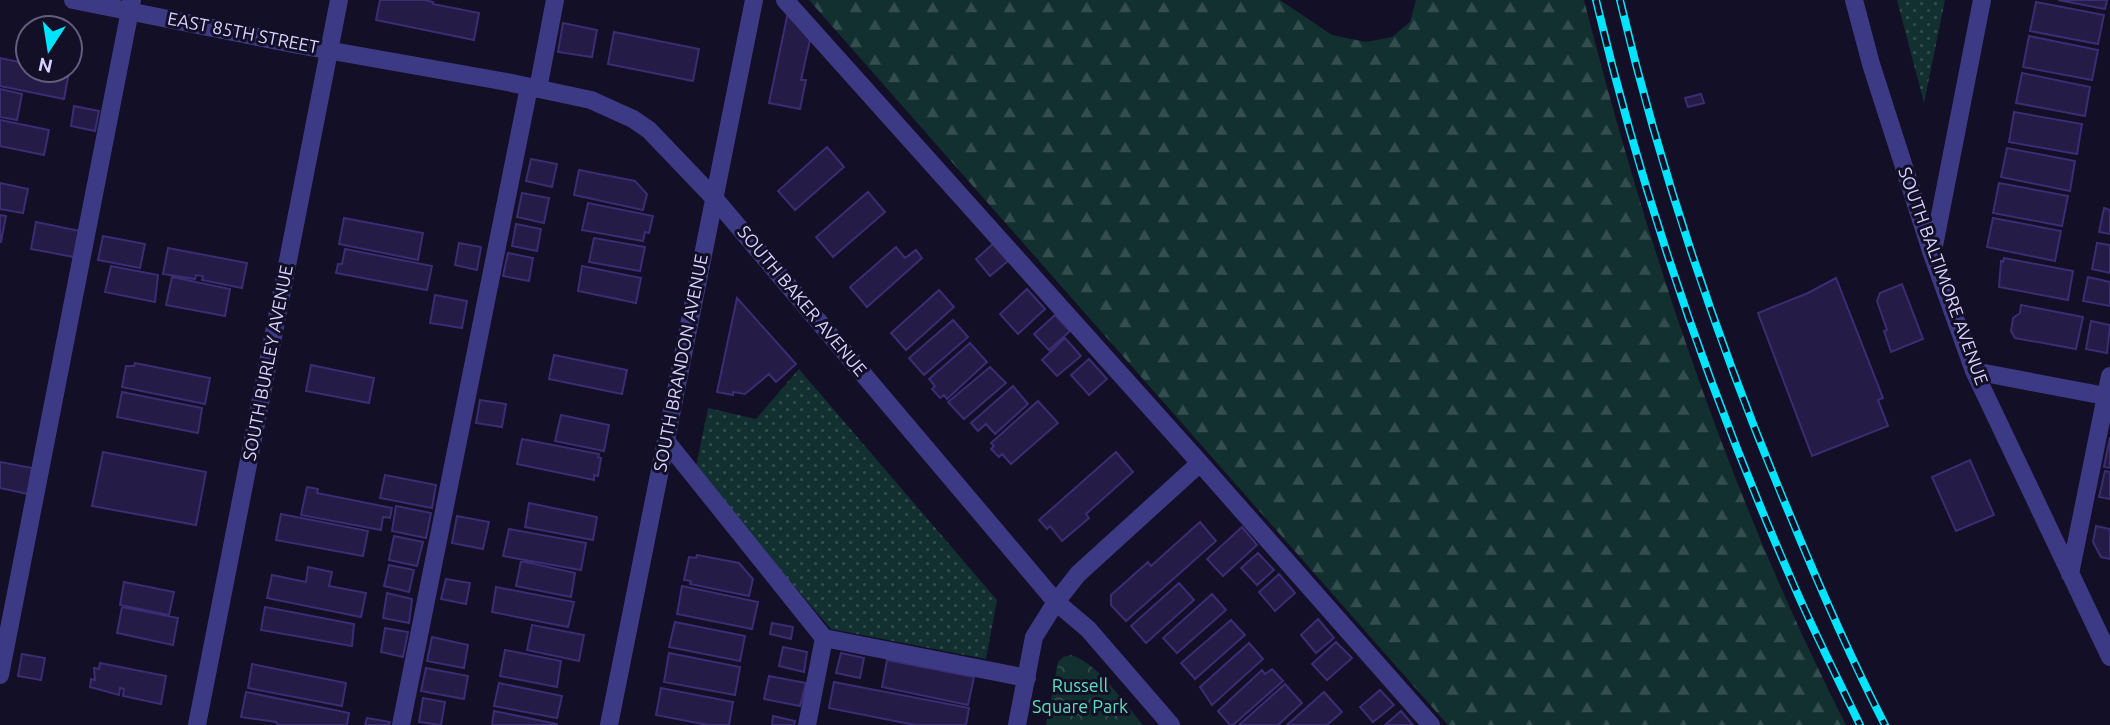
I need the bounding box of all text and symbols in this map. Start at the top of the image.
street label: EAST 85TH STREET [166,8,321,56]
north arrow [14,14,84,84]
text: N [36,53,55,78]
street label: SOUTH BALTIMORE AVENUE [1895,164,1993,387]
street label: SOUTH BAKER AVENUE [734,221,871,379]
street label: SOUTH BRANDON AVENUE [649,252,711,473]
street label: SOUTH BURLEY AVENUE [238,263,296,462]
park label: Russell Square Park [1032,675,1128,716]

